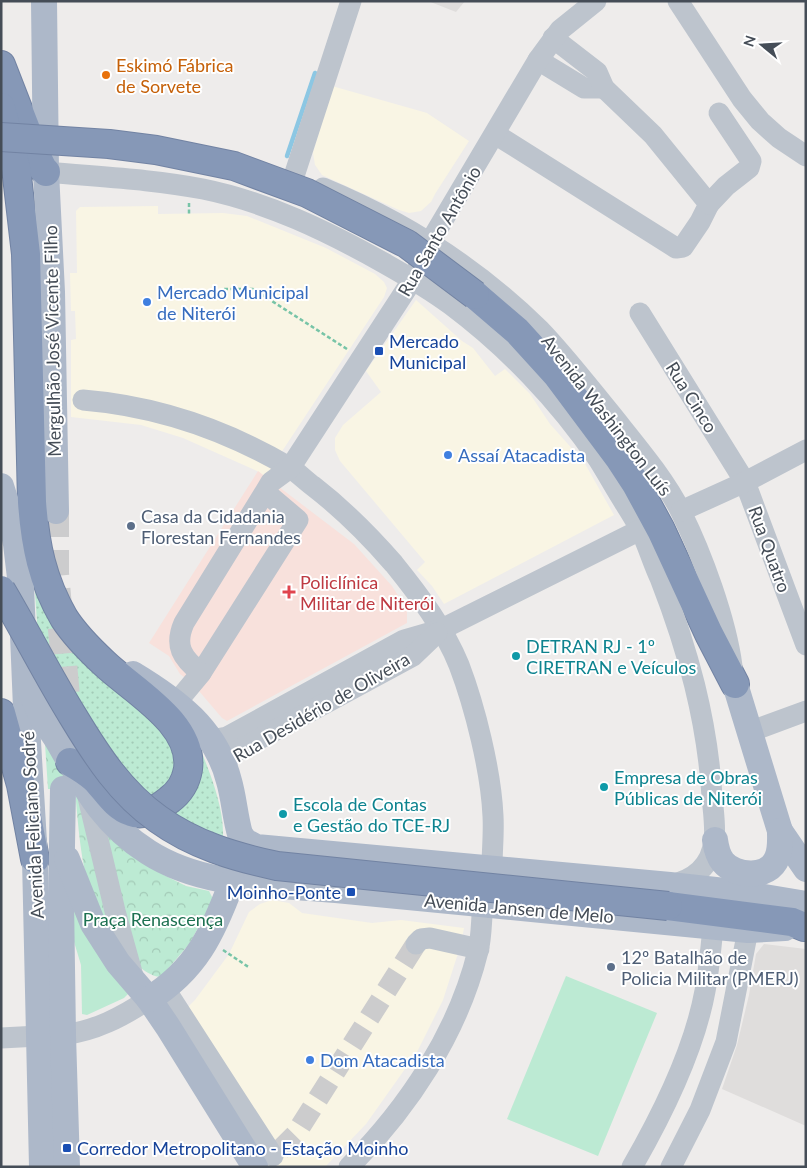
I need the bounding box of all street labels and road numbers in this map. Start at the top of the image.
street label: Rua Santo Antônio [393,162,485,300]
street label: Mergulhão José Vicente Filho [39,225,65,457]
street label: Avenida Washington Luís [537,330,677,500]
street label: Rua Cinco [662,357,722,437]
street label: Rua Quatro [744,503,796,595]
street label: Rua Desidério de Oliveira [229,647,413,767]
street label: Avenida Feliciano Sodré [16,731,48,919]
street label: Avenida Jansen de Melo [423,889,615,927]

